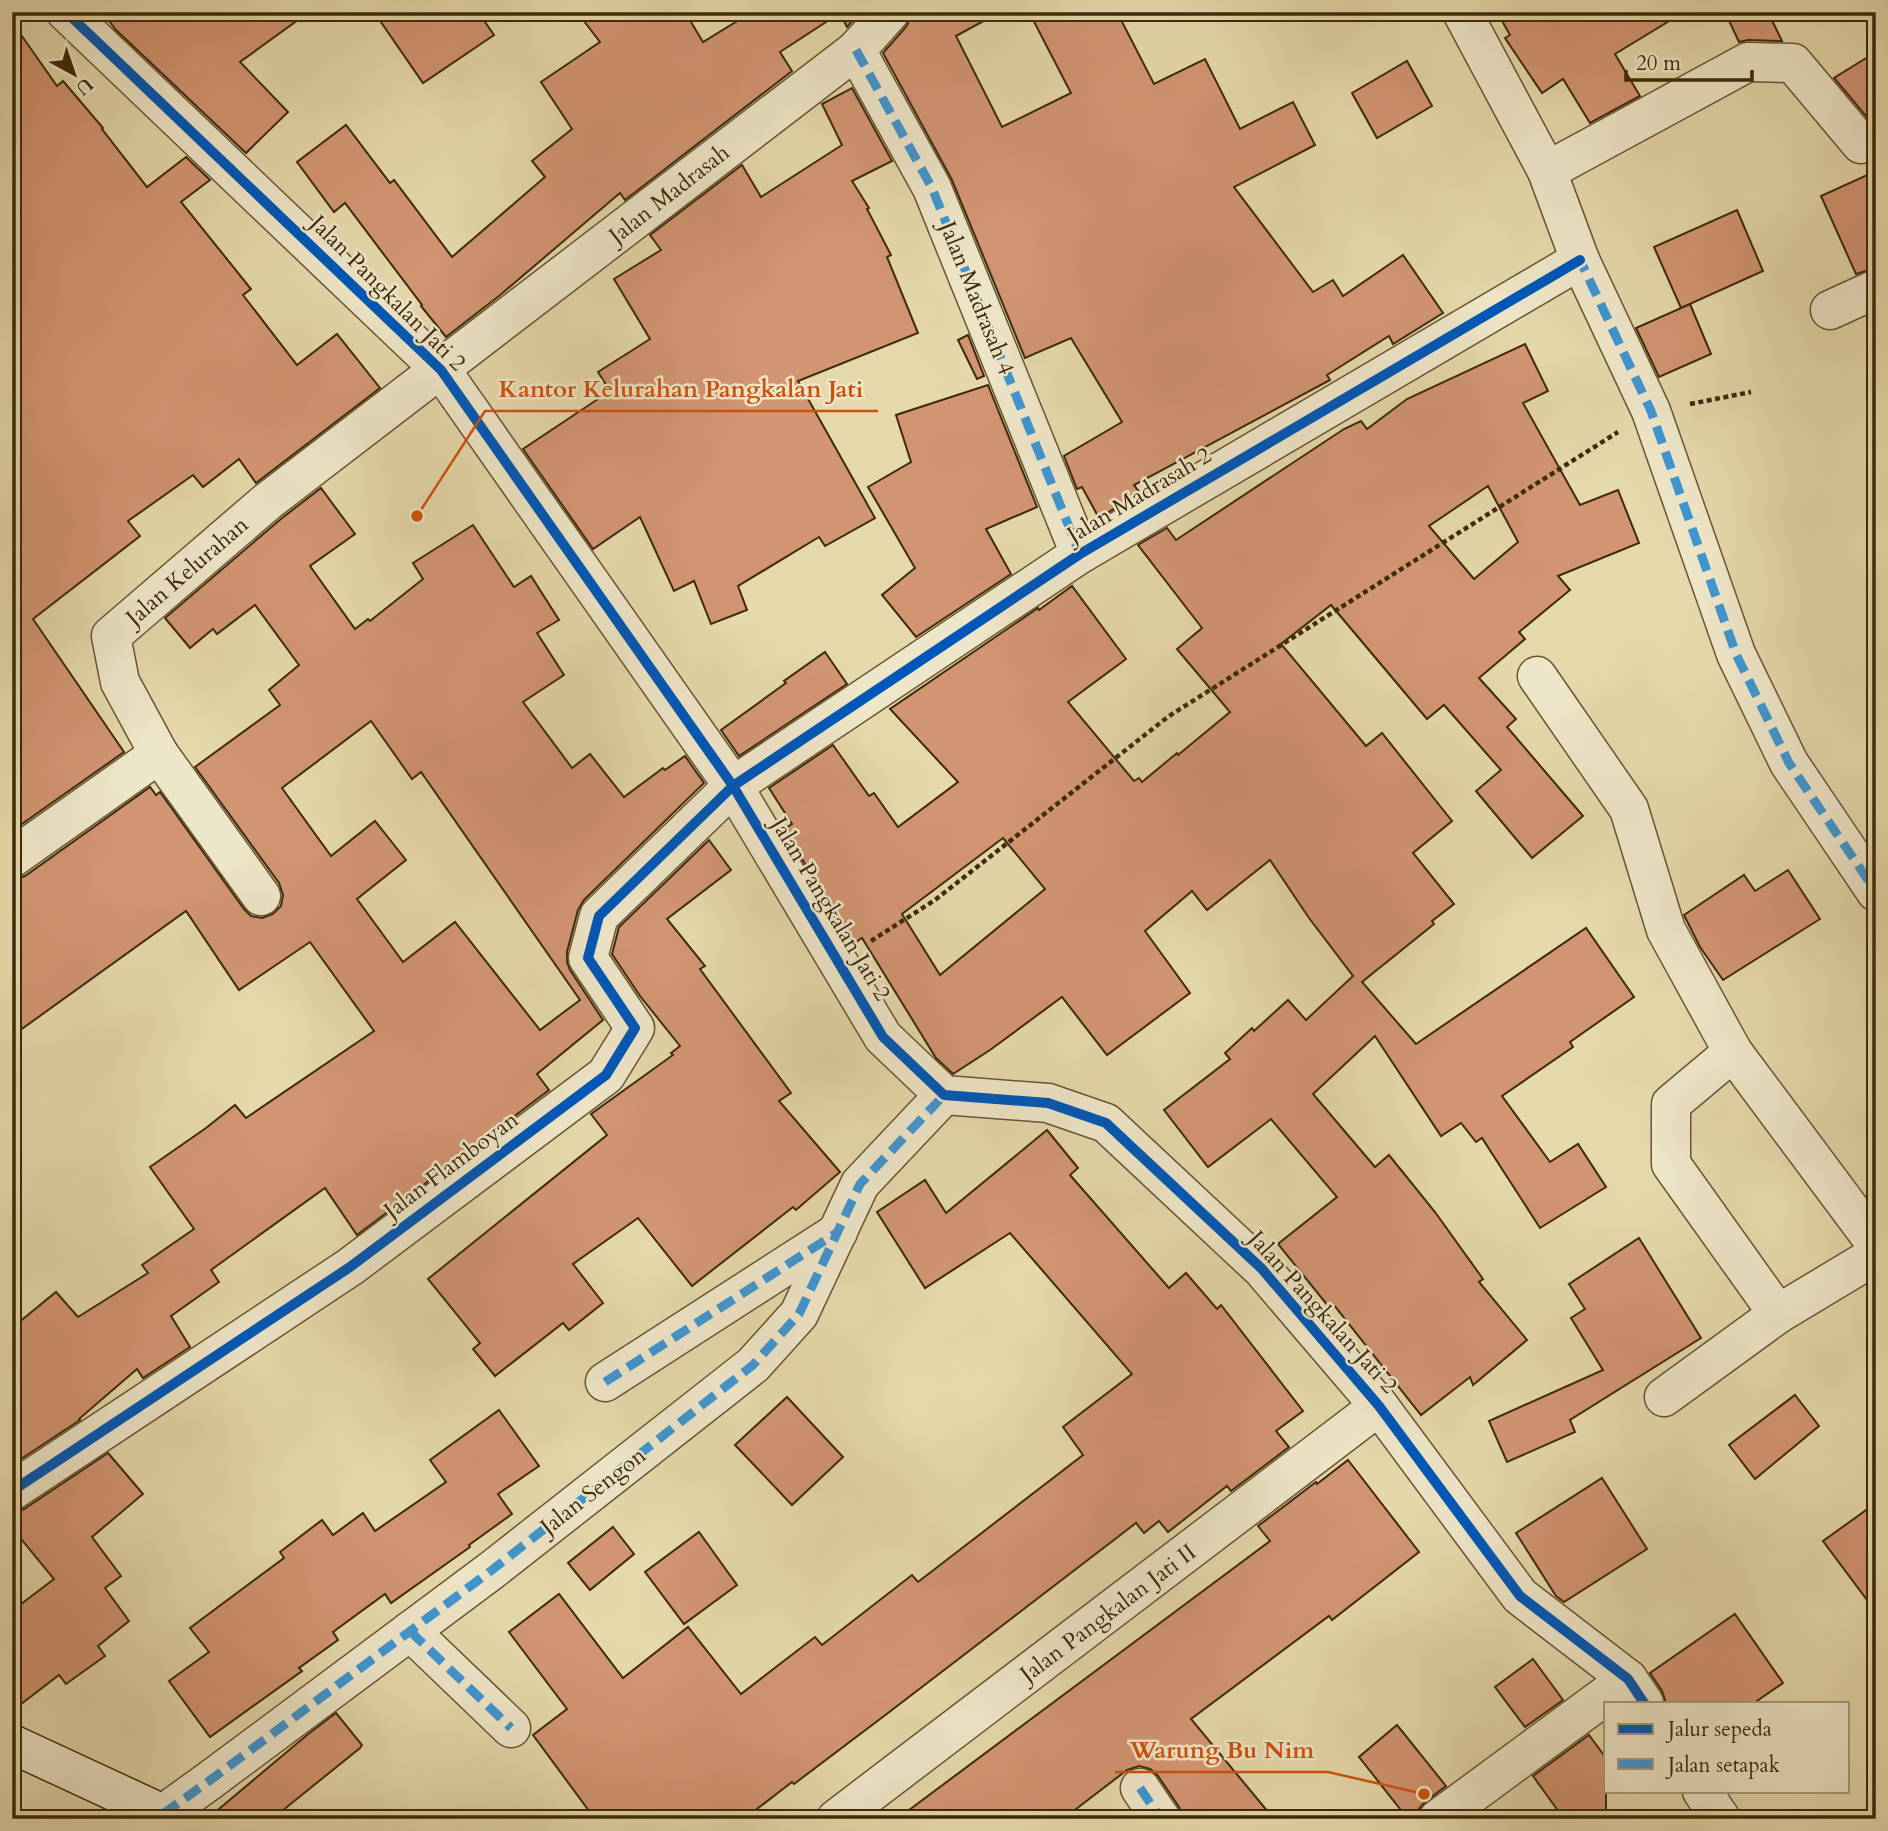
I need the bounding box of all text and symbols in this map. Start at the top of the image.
north arrow [38,38,108,108]
scale bar [1626,38,1752,82]
text: 20 m [1636,49,1681,78]
text: U [70,71,99,102]
street label: Jalan Madrasah [600,137,736,253]
street label: Jalan Pangkalan Jati 2 [301,206,473,378]
street label: Jalan Madrasah 4 [931,214,1022,380]
callout: Kantor Kelurahan Pangkalan Jati [485,366,878,411]
text: Kantor Kelurahan Pangkalan Jati [499,373,864,406]
street label: Jalan Madrasah 2 [1059,440,1217,552]
street label: Jalan Kelurahan [117,509,255,635]
street label: Jalan Pangkalan Jati 2 [762,809,898,1007]
street label: Jalan Flamboyan [375,1104,525,1228]
street label: Jalan Pangkalan Jati 2 [1240,1222,1404,1400]
street label: Jalan Sengon [531,1440,652,1544]
street label: Jalan Pangkalan Jati II [1011,1537,1202,1691]
legend [1604,1702,1850,1792]
text: Jalur sepeda [1665,1715,1772,1744]
callout: Warung Bu Nim [1115,1727,1328,1772]
text: Warung Bu Nim [1129,1734,1315,1767]
text: Jalan setapak [1665,1751,1781,1780]

